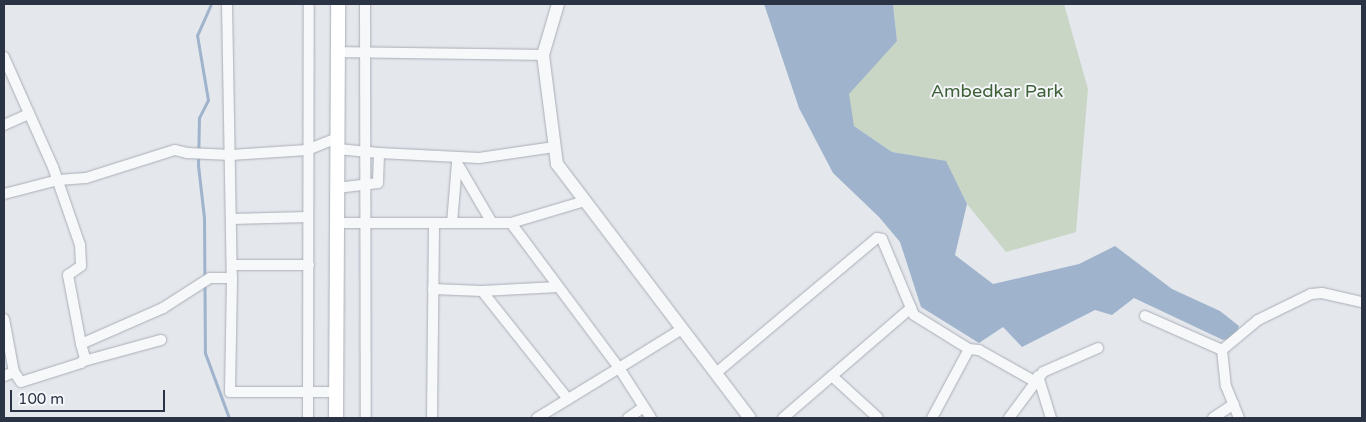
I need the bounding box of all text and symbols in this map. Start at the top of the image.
park label: Ambedkar Park [931,80,1063,102]
scale bar [12,380,168,412]
text: 100 m [18,390,64,408]

